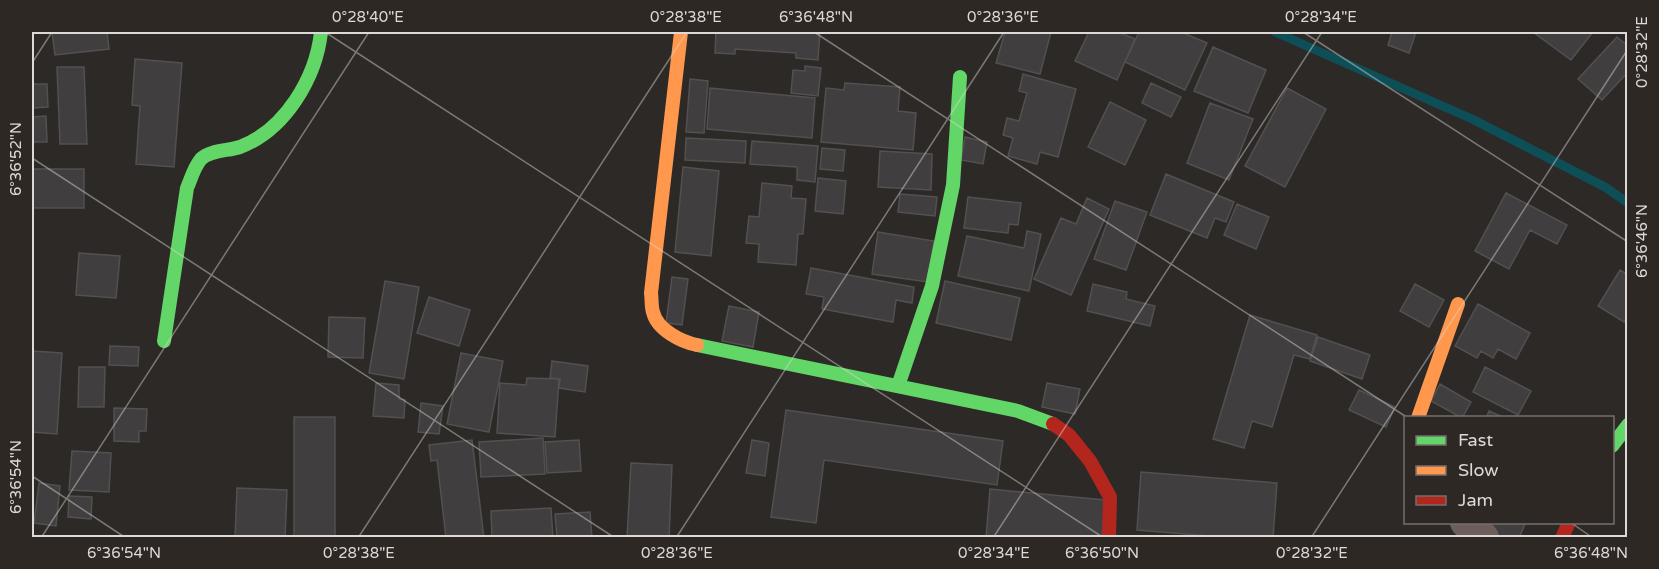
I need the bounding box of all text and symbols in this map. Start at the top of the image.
text: 0°28'40"E [332,8,404,26]
text: 0°28'38"E [650,8,722,26]
text: 6°36'48"N [779,8,853,26]
text: 0°28'36"E [967,8,1039,26]
text: 0°28'34"E [1285,8,1357,26]
text: 0°28'32"E [1633,16,1651,88]
text: 6°36'52"N [7,122,25,196]
text: 6°36'46"N [1633,204,1651,278]
legend [1404,416,1614,524]
text: Fast [1458,429,1493,451]
text: 6°36'54"N [7,440,25,514]
text: Slow [1458,459,1499,481]
text: Jam [1458,489,1493,511]
text: 6°36'54"N [87,544,161,562]
text: 0°28'38"E [323,544,395,562]
text: 0°28'36"E [641,544,713,562]
text: 0°28'34"E [958,544,1030,562]
text: 6°36'50"N [1065,544,1139,562]
text: 0°28'32"E [1276,544,1348,562]
text: 6°36'48"N [1554,544,1628,562]

